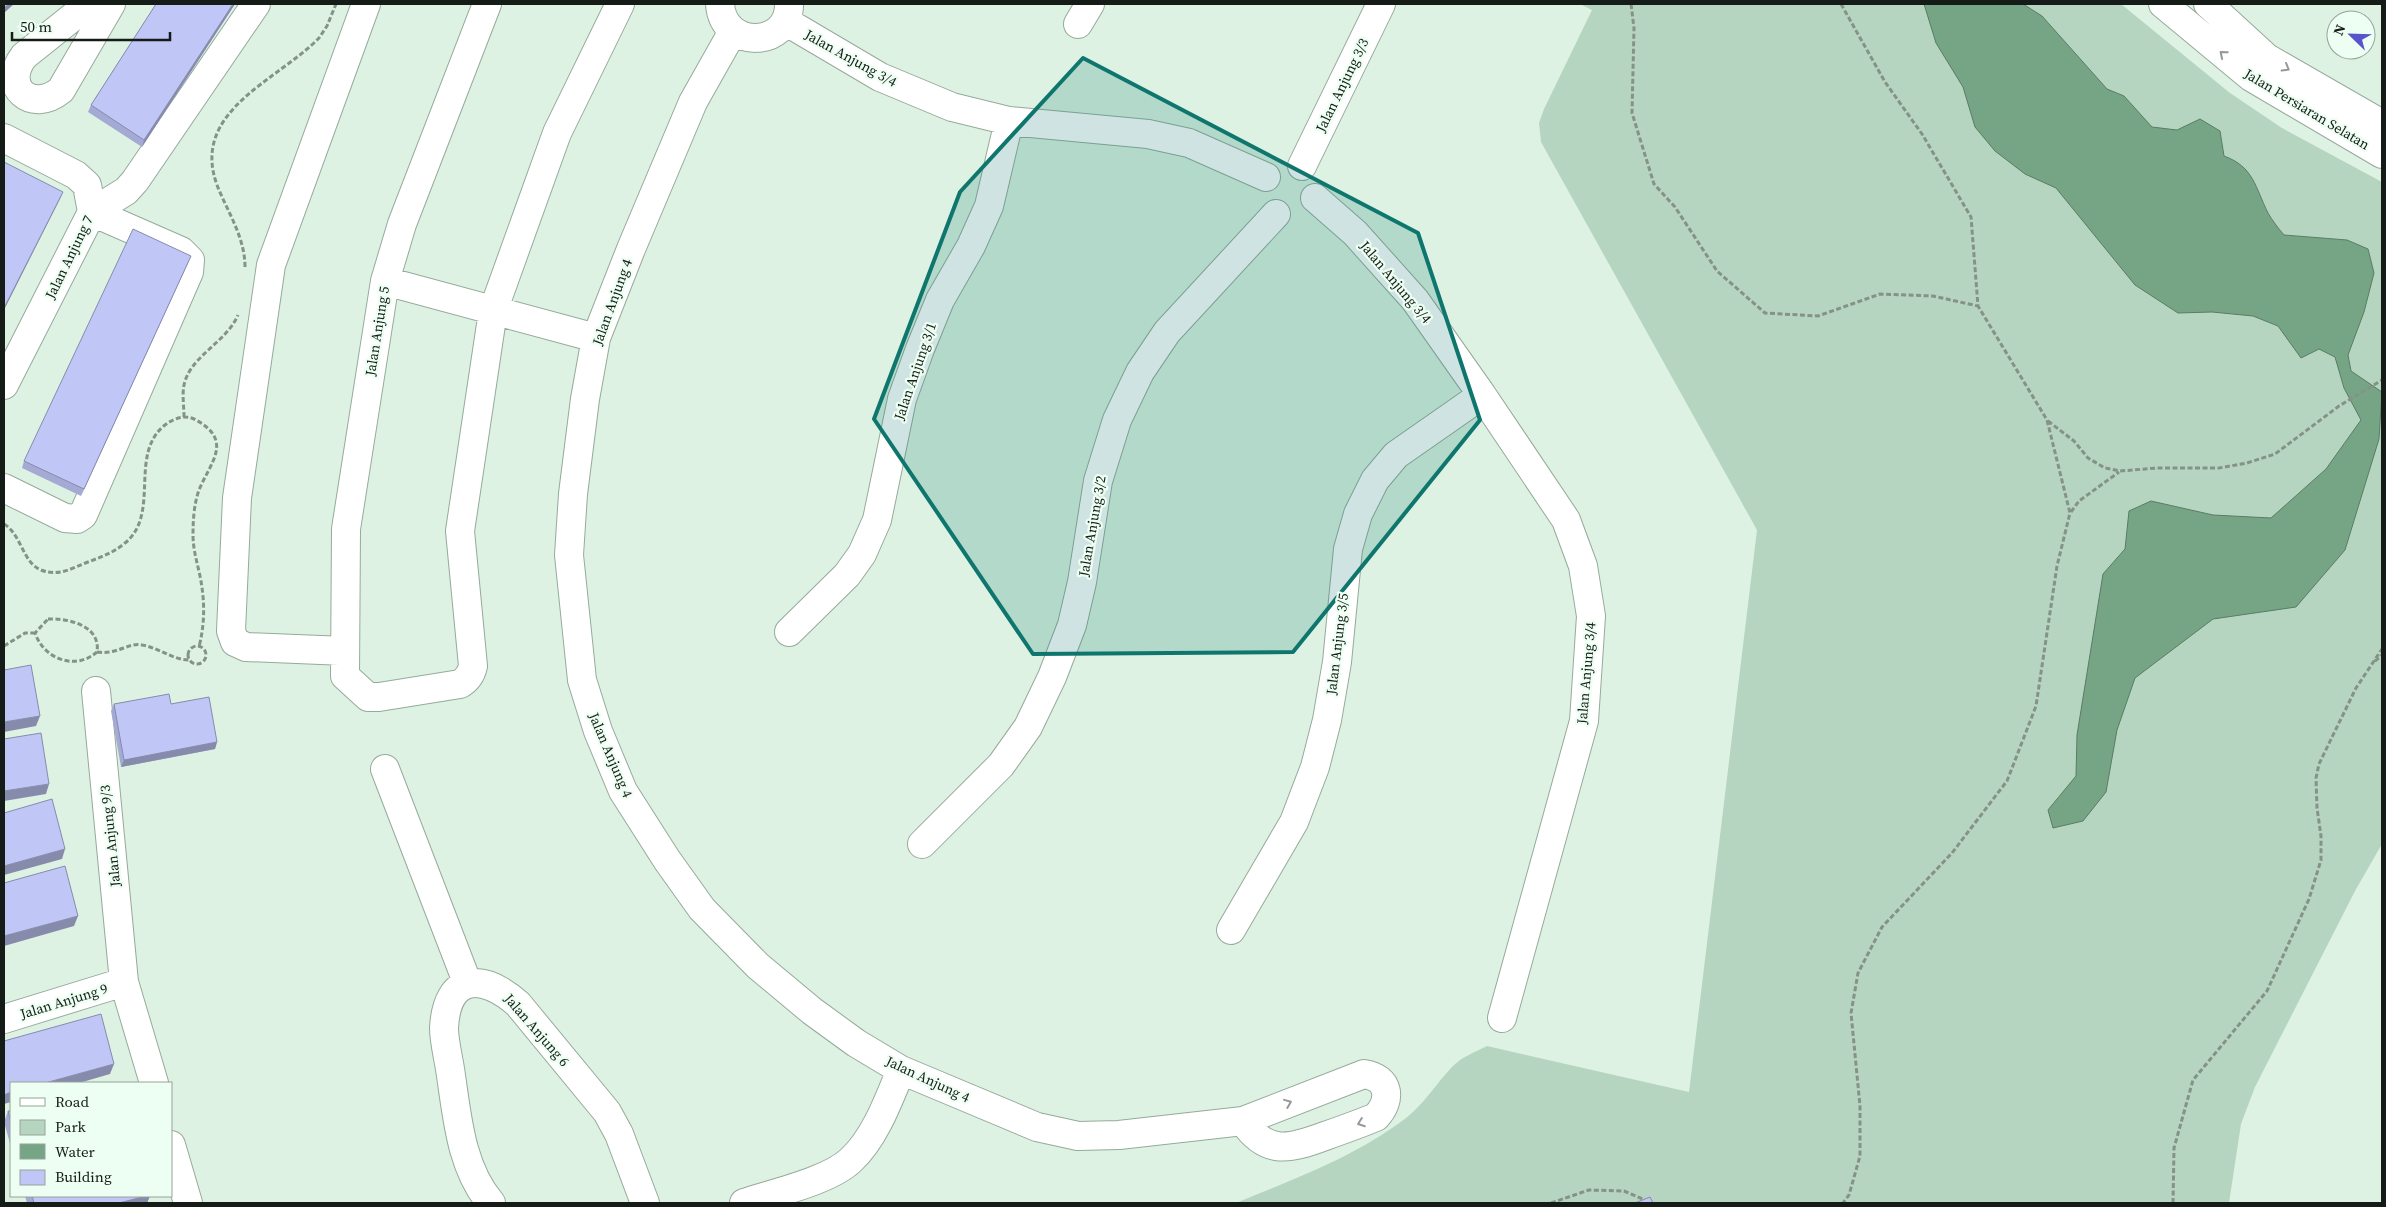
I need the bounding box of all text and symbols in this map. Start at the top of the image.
scale bar [12,10,170,42]
north arrow [2326,10,2376,60]
text: 50 m [20,16,52,37]
text: N [2328,21,2350,39]
street label: Jalan Anjung 3/4 [801,24,901,92]
street label: Jalan Anjung 3/3 [1310,35,1373,136]
one-way arrow [2220,51,2229,59]
one-way arrow [2280,62,2289,72]
street label: Jalan Persiaran Selatan [2240,63,2374,155]
street label: Jalan Anjung 7 [40,212,98,303]
street label: Jalan Anjung 3/4 [1355,236,1437,328]
street label: Jalan Anjung 4 [587,256,637,349]
street label: Jalan Anjung 5 [360,285,394,378]
street label: Jalan Anjung 3/1 [889,319,941,424]
street label: Jalan Anjung 3/2 [1073,474,1111,579]
street label: Jalan Anjung 3/5 [1321,592,1353,697]
street label: Jalan Anjung 3/4 [1571,621,1600,726]
street label: Jalan Anjung 4 [584,708,638,801]
street label: Jalan Anjung 9/3 [95,784,125,889]
street label: Jalan Anjung 9 [17,978,110,1024]
street label: Jalan Anjung 6 [499,988,574,1071]
street label: Jalan Anjung 4 [882,1050,973,1107]
legend [10,1082,172,1197]
text: Road [55,1091,89,1112]
one-way arrow [1283,1099,1292,1109]
text: Park [55,1116,87,1137]
one-way arrow [1357,1117,1366,1127]
text: Water [55,1141,96,1162]
text: Building [55,1166,112,1187]

